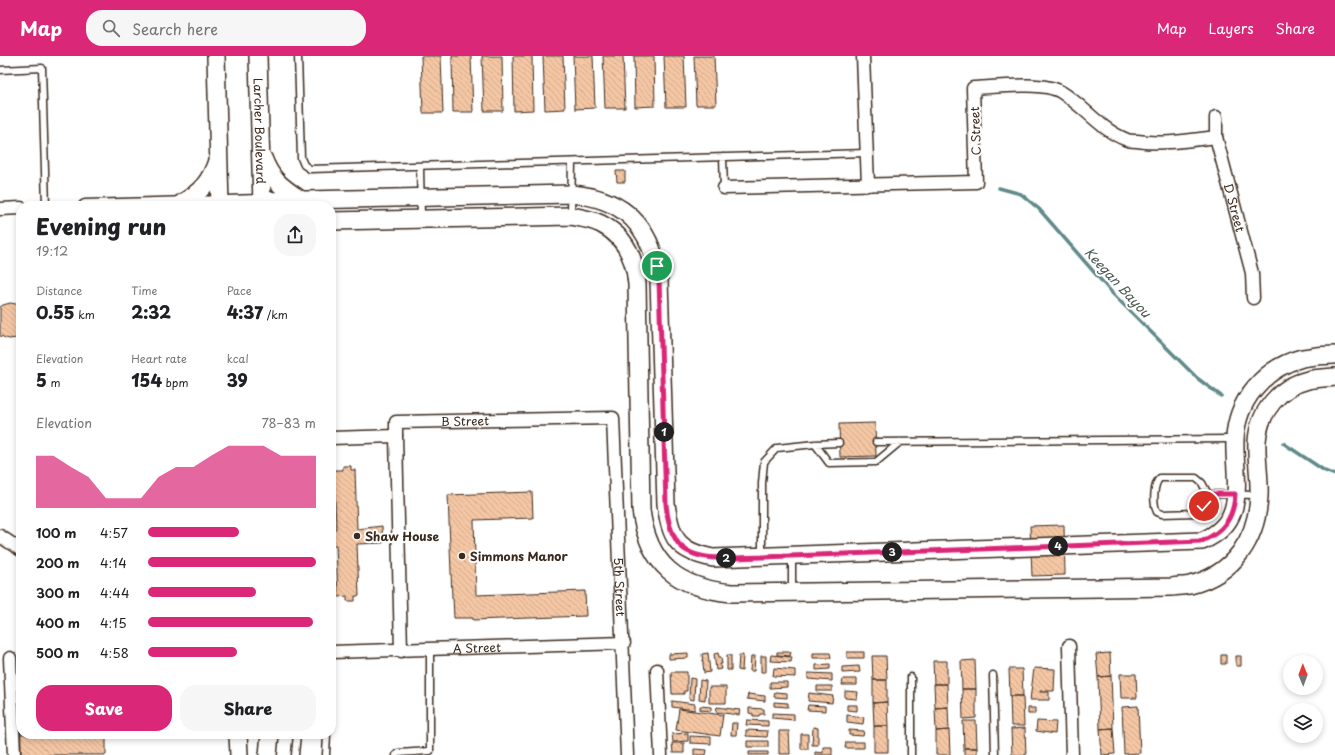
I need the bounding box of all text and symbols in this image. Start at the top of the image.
search box [86,10,366,46]
text: Map [20,14,62,42]
icon: search [100,17,122,39]
text: Search here [132,17,218,40]
text: Map [1157,18,1187,39]
text: Layers [1209,18,1254,39]
text: Share [1276,18,1315,39]
street label: Larcher Boulevard [250,78,270,185]
street label: C Street [965,106,985,156]
street label: D Street [1220,181,1250,234]
text: Evening run [36,209,166,242]
button: share [274,214,316,256]
text: 19:12 [36,241,68,260]
water label: Keegan Bayou [1080,243,1157,322]
pin [640,249,674,283]
icon: arrive [646,255,668,277]
text: Distance [36,282,82,299]
text: Time [131,282,157,299]
text: Pace [227,282,251,299]
text: 0.55 [36,299,75,325]
text: 2:32 [131,299,171,325]
text: 4:37 [227,299,263,325]
text: km [75,306,95,323]
text: /km [263,306,288,323]
text: Elevation [36,350,83,367]
text: Heart rate [131,350,187,367]
text: kcal [227,350,249,367]
text: 5 [36,367,47,393]
text: 154 [131,367,162,393]
text: 39 [227,367,248,393]
text: m [47,374,60,391]
text: bpm [162,374,188,391]
street label: B Street [441,411,489,430]
text: Elevation [36,413,92,432]
text: 78–83 m [261,413,316,432]
pin: 1 [654,422,674,442]
text: 1 [661,423,667,440]
pin [1187,489,1221,523]
icon: check [1193,495,1215,517]
text: 100 m [36,523,77,542]
text: 4:57 [100,523,128,542]
place label: Shaw House [365,527,439,545]
marker: Shaw House [352,531,362,541]
pin: 4 [1048,536,1068,556]
text: 4 [1054,537,1062,554]
pin: 3 [882,542,902,562]
text: 3 [888,543,896,560]
place label: Simmons Manor [470,547,568,565]
pin: 2 [716,548,736,568]
text: 2 [722,549,730,566]
marker: Simmons Manor [457,551,467,561]
text: 200 m [36,553,80,572]
text: 4:14 [100,553,127,572]
street label: 5th Street [610,557,630,617]
text: 300 m [36,583,80,602]
text: 4:44 [100,583,130,602]
text: 400 m [36,613,80,632]
text: 4:15 [100,613,127,632]
street label: A Street [453,638,501,657]
text: 500 m [36,643,79,662]
text: 4:58 [100,643,129,662]
north arrow [1283,655,1323,695]
map controls [1283,655,1323,743]
button: Save [36,685,172,731]
button: Share [180,685,316,731]
button: layers [1283,703,1323,743]

